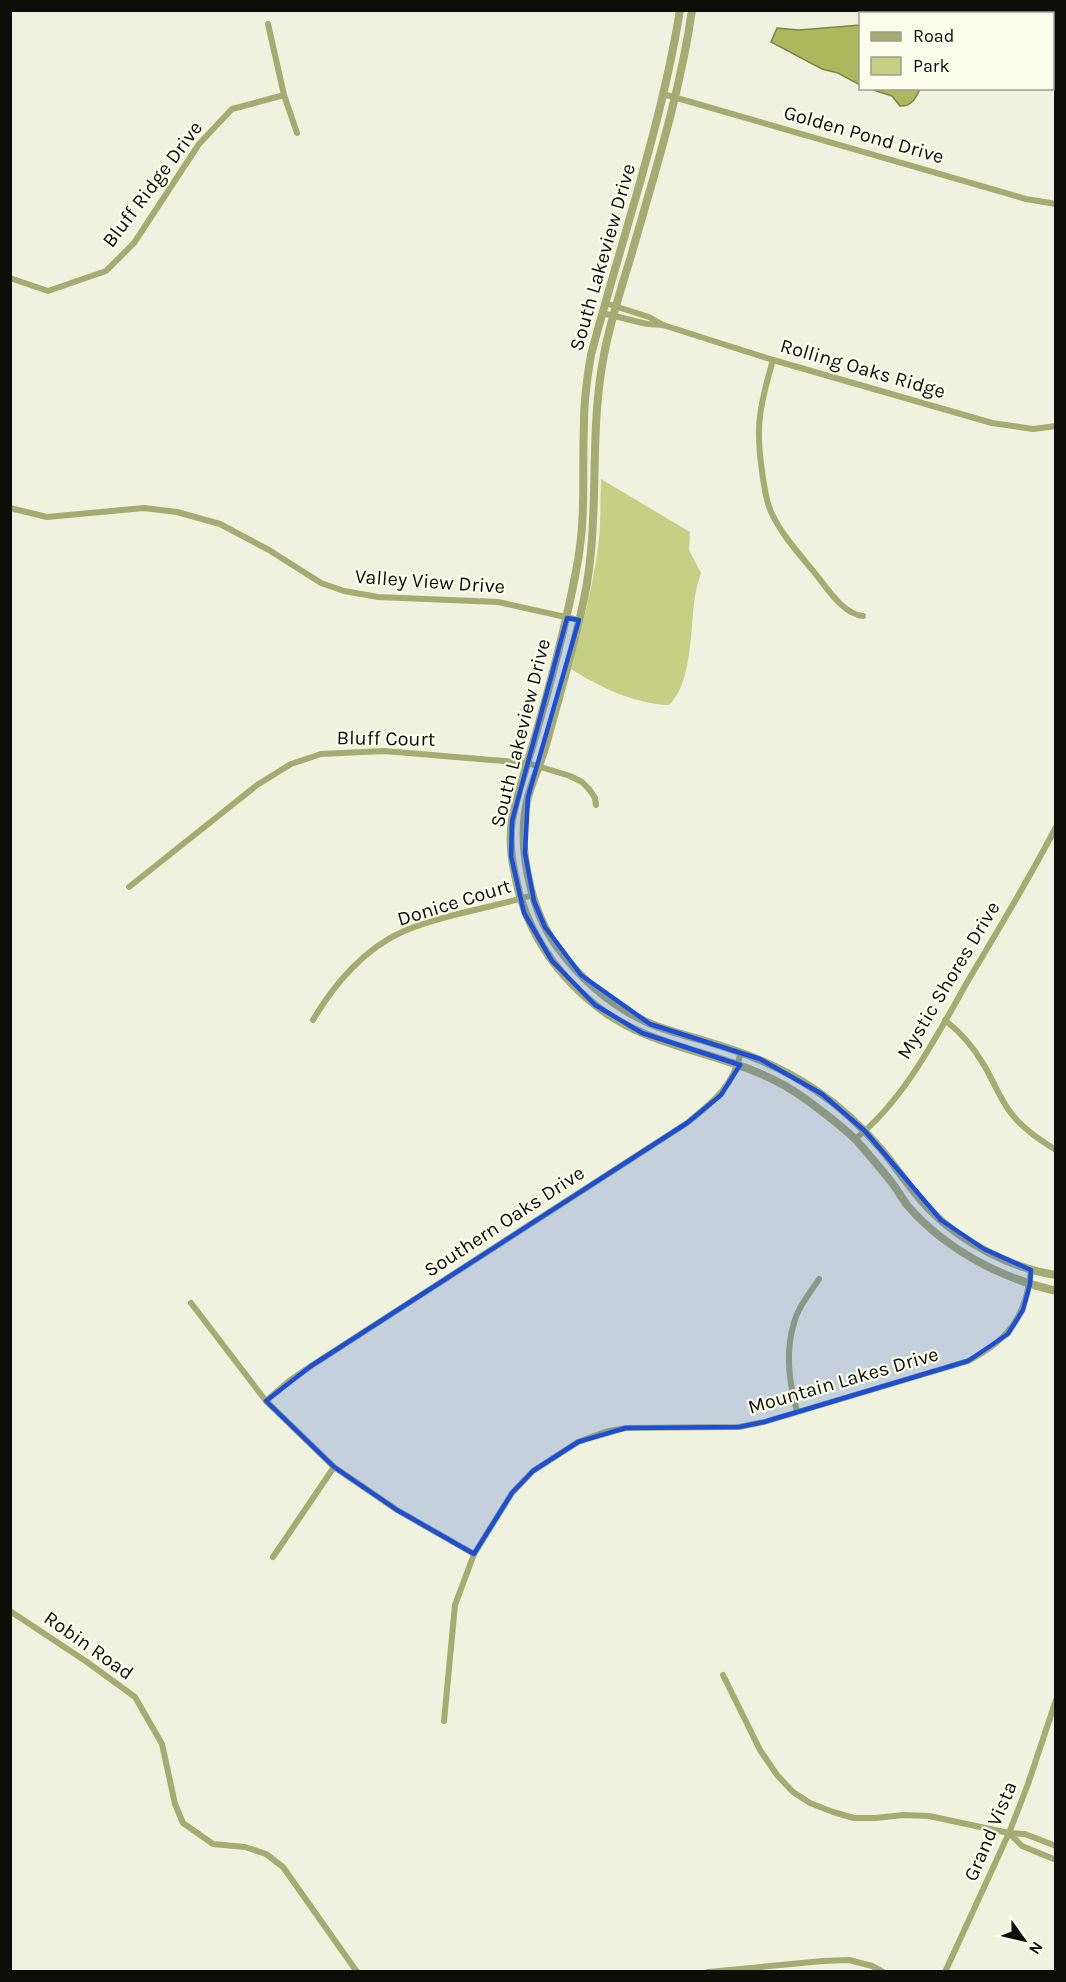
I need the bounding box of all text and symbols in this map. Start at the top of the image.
legend [859,12,1054,90]
text: Road [913,25,954,47]
text: Park [913,55,950,77]
street label: Golden Pond Drive [781,101,947,168]
street label: Bluff Ridge Drive [98,117,207,252]
street label: South Lakeview Drive [565,161,640,353]
street label: Rolling Oaks Ridge [778,334,948,403]
street label: Valley View Drive [354,565,506,598]
street label: South Lakeview Drive [486,636,555,830]
street label: Bluff Court [336,726,436,751]
street label: Donice Court [395,874,514,931]
street label: Mystic Shores Drive [892,897,1005,1063]
street label: Southern Oaks Drive [420,1161,589,1282]
street label: Mountain Lakes Drive [745,1342,941,1419]
street label: Robin Road [40,1606,138,1685]
street label: Grand Vista [959,1778,1022,1884]
north arrow [994,1910,1054,1970]
text: N [1025,1938,1047,1958]

